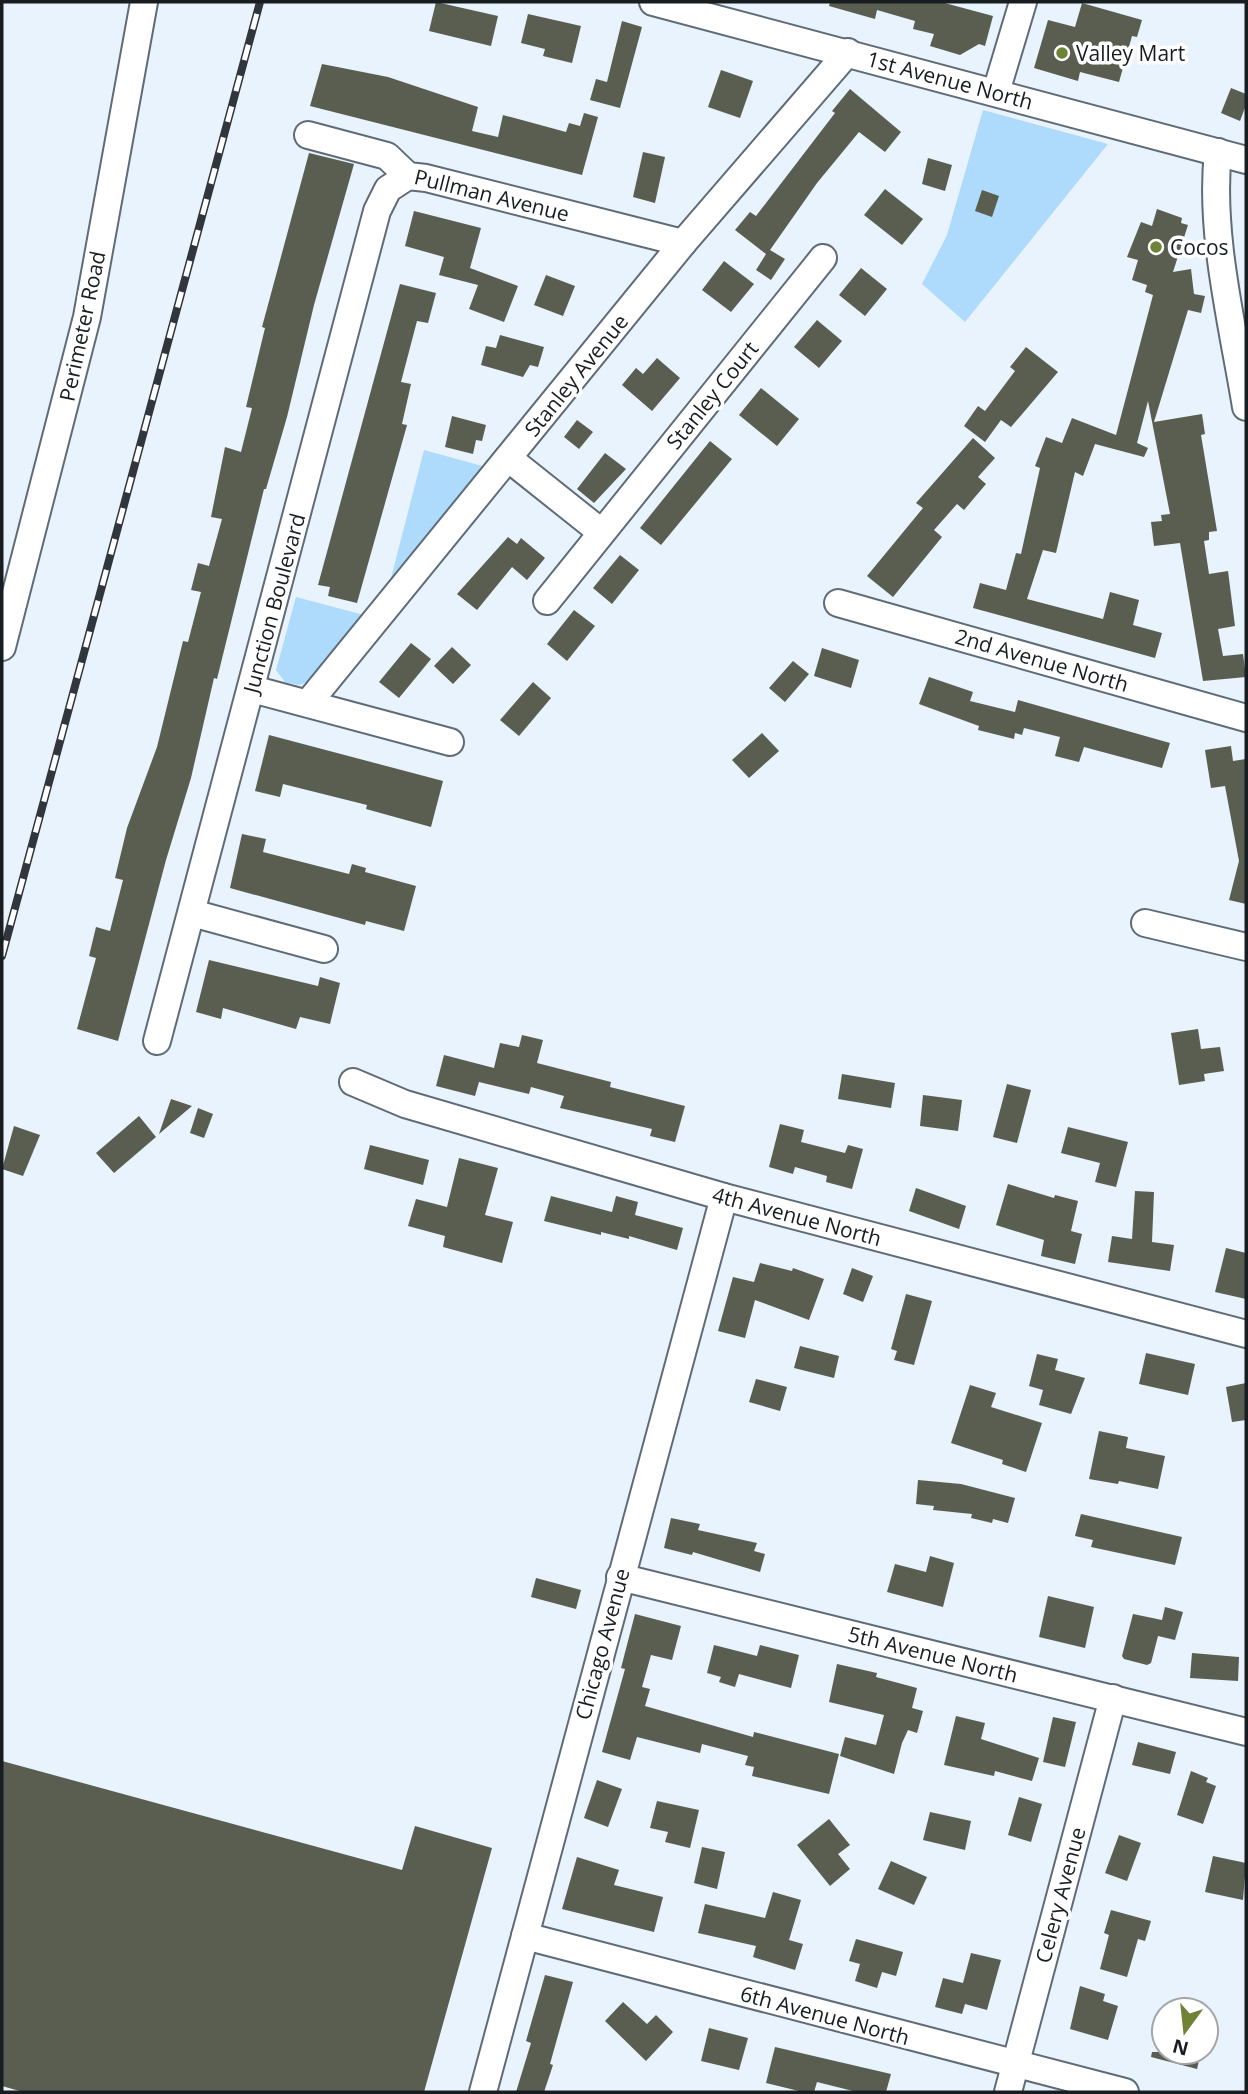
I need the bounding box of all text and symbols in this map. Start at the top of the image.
place label: Valley Mart [1076,39,1185,67]
street label: 1st Avenue North [864,44,1036,116]
marker: Valley Mart [1054,45,1070,61]
street label: Pullman Avenue [412,162,572,228]
place label: Cocos [1170,233,1229,261]
marker: Cocos [1148,239,1164,255]
street label: Perimeter Road [52,248,112,404]
street label: Stanley Avenue [518,308,634,442]
street label: Stanley Court [660,335,764,455]
street label: Junction Boulevard [236,510,311,698]
street label: 2nd Avenue North [952,622,1132,698]
street label: 4th Avenue North [709,1180,885,1252]
street label: Chicago Avenue [568,1565,636,1723]
street label: 5th Avenue North [845,1619,1021,1689]
street label: Celery Avenue [1028,1824,1092,1966]
street label: 6th Avenue North [737,1979,913,2051]
north arrow [1150,1996,1220,2066]
text: N [1170,2033,1191,2062]

